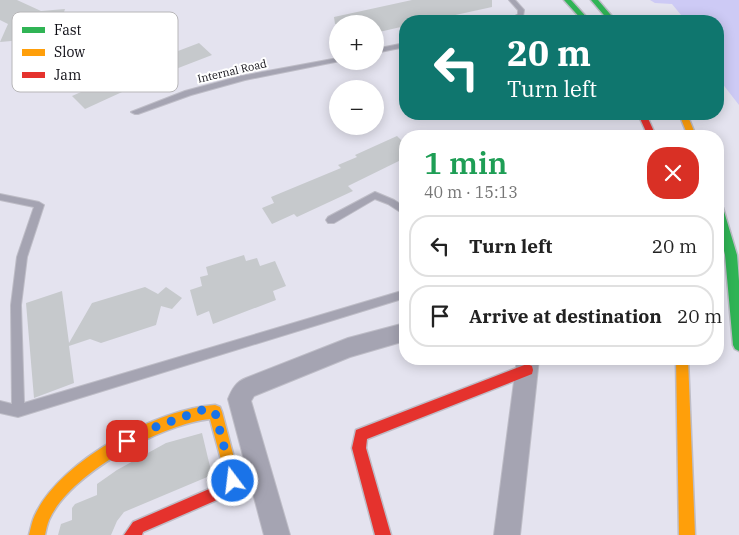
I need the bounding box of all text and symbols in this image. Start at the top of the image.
legend [12,12,178,92]
map controls [329,15,384,135]
button: + [329,15,384,70]
text: Fast [54,21,82,39]
text: 20 m [507,30,591,76]
icon: left [424,35,489,100]
text: Slow [54,43,85,61]
street label: Internal Road [196,56,268,86]
text: Jam [54,66,81,84]
text: Turn left [507,74,597,103]
button: − [329,80,384,135]
text: 1 min [424,143,507,182]
button: close [647,147,699,199]
text: 40 m · 15:13 [424,182,518,202]
icon: left [426,232,454,260]
text: Turn left [469,234,552,258]
text: 20 m [652,234,697,258]
icon: arrive [426,302,454,330]
text: Arrive at destination [469,304,662,328]
text: 20 m [677,304,722,328]
pin [106,420,148,462]
icon: arrive [113,427,141,455]
position arrow [206,454,258,506]

